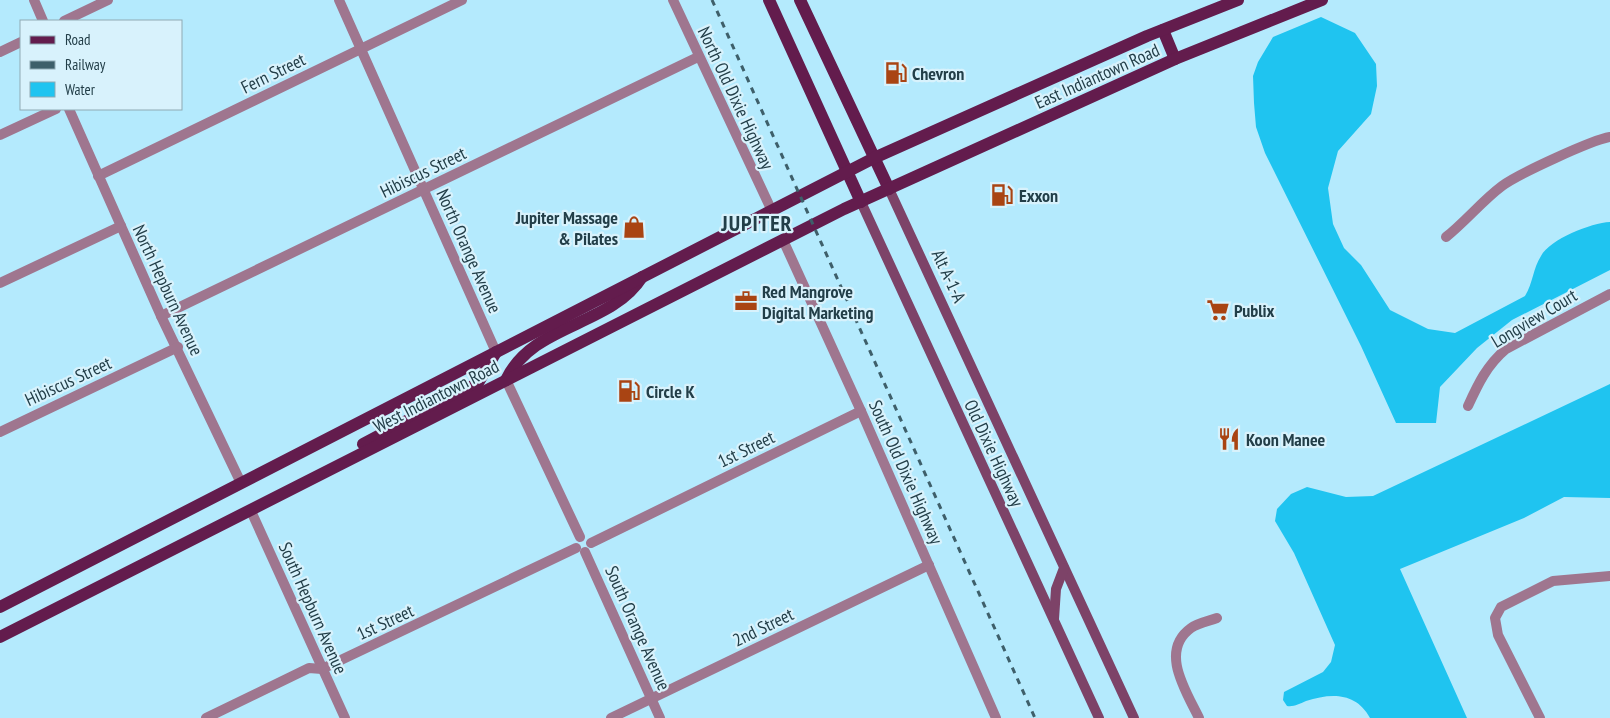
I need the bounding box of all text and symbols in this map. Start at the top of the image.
legend [20,20,182,110]
street label: North Old Dixie Highway [693,23,779,173]
text: Road [65,30,91,49]
street label: East Indiantown Road [1031,38,1163,114]
street label: Fern Street [237,48,309,98]
text: Railway [65,55,106,74]
fuel station icon: Chevron [883,60,909,86]
place label: Chevron [912,62,964,85]
text: Water [65,80,96,99]
street label: Hibiscus Street [376,141,470,203]
fuel station icon: Exxon [989,182,1015,208]
place label: Exxon [1019,184,1058,207]
street label: North Orange Avenue [431,185,507,317]
place label: Jupiter Massage & Pilates [515,206,618,250]
district label: JUPITER [720,209,793,237]
shop icon: Jupiter Massage & Pilates [621,214,647,240]
street label: North Hepburn Avenue [128,221,208,359]
street label: Alt A-1-A [927,246,971,307]
place label: Red Mangrove Digital Marketing [762,280,873,324]
street label: Longview Court [1487,283,1581,353]
office icon: Red Mangrove Digital Marketing [733,288,759,314]
supermarket icon: Publix [1205,297,1231,323]
place label: Publix [1234,299,1275,322]
street label: Hibiscus Street [21,351,115,411]
street label: West Indiantown Road [369,354,503,438]
fuel station icon: Circle K [616,378,642,404]
place label: Circle K [646,380,696,403]
street label: South Old Dixie Highway [864,396,948,548]
street label: Old Dixie Highway [959,396,1029,510]
street label: 1st Street [714,425,778,473]
restaurant icon: Koon Manee [1216,426,1242,452]
place label: Koon Manee [1246,428,1326,451]
street label: South Hepburn Avenue [274,538,352,678]
street label: South Orange Avenue [600,562,676,694]
street label: 1st Street [353,599,417,645]
street label: 2nd Street [729,602,797,652]

